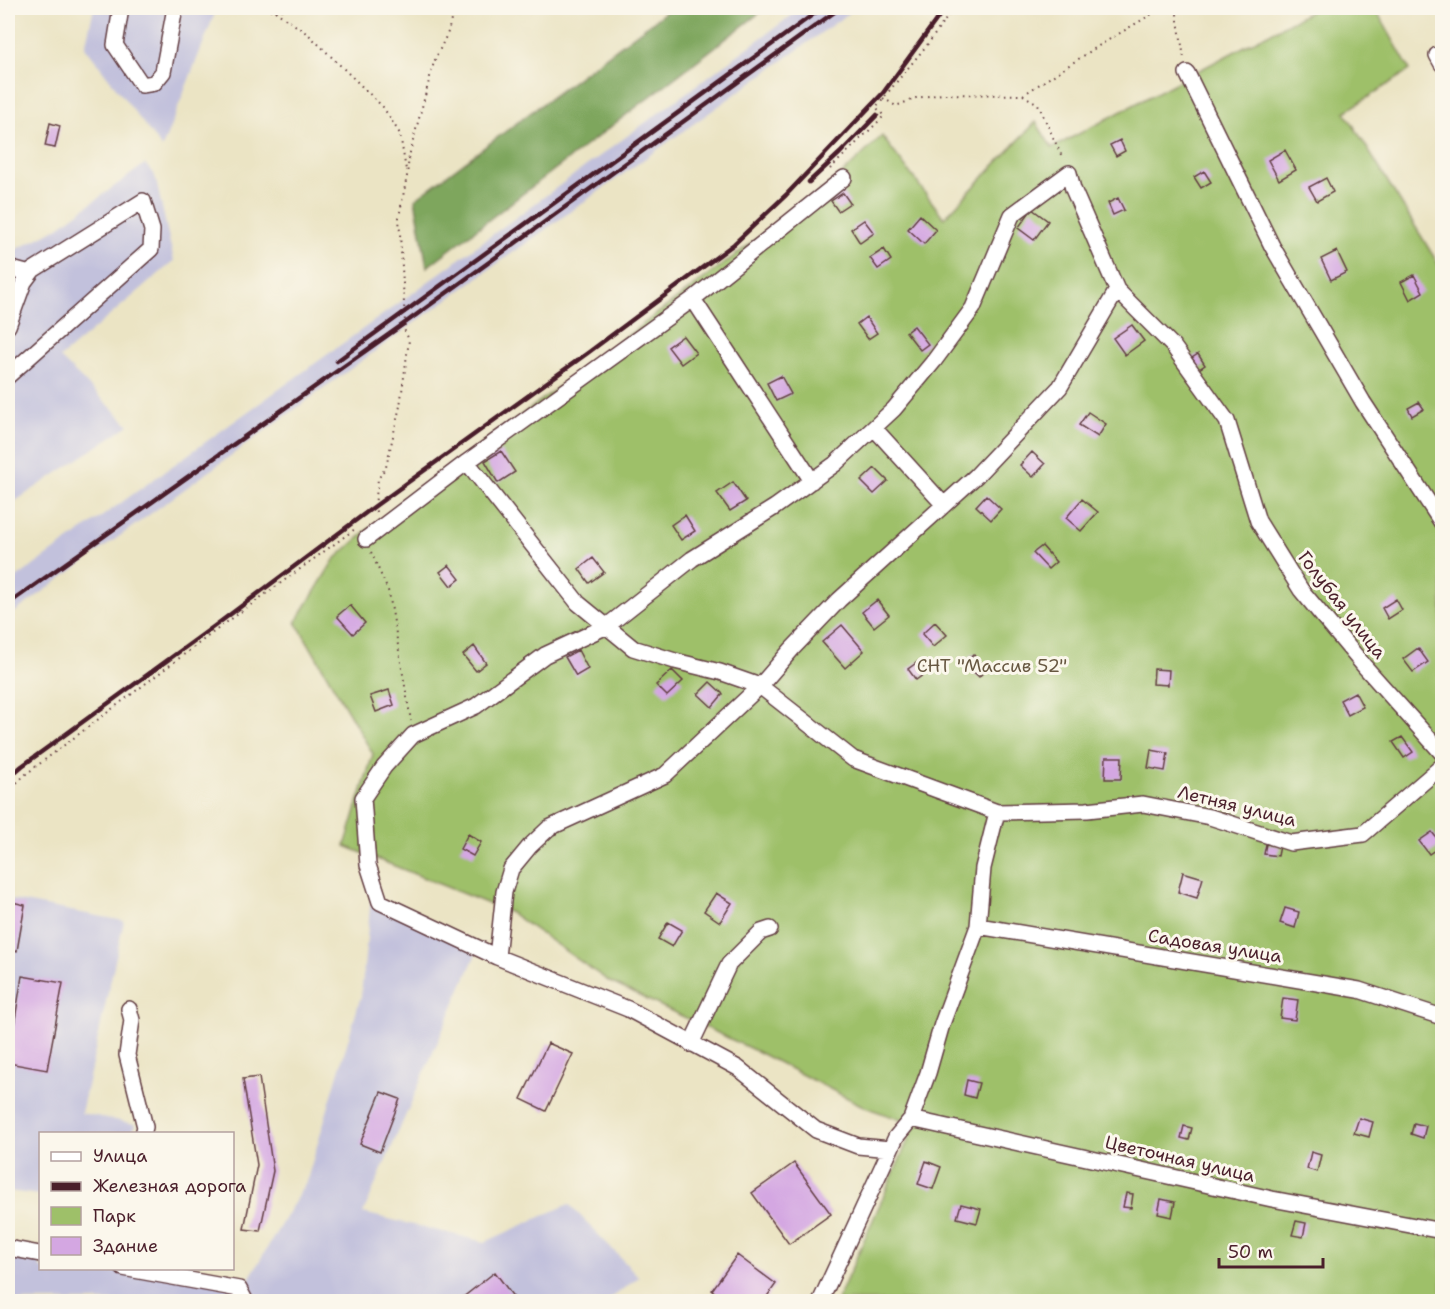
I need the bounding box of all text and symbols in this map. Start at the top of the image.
street label: Голубая улица [1292,546,1392,664]
park label: СНТ "Массив 52" [917,654,1067,678]
street label: Летняя улица [1175,780,1299,832]
street label: Садовая улица [1146,924,1284,968]
street label: Цветочная улица [1103,1130,1257,1188]
legend [39,1132,234,1270]
text: Улица [93,1144,147,1168]
text: Железная дорога [93,1174,246,1198]
text: Парк [93,1204,136,1228]
scale bar [1219,1231,1322,1269]
text: Здание [93,1234,158,1258]
text: 50 m [1228,1240,1273,1264]

